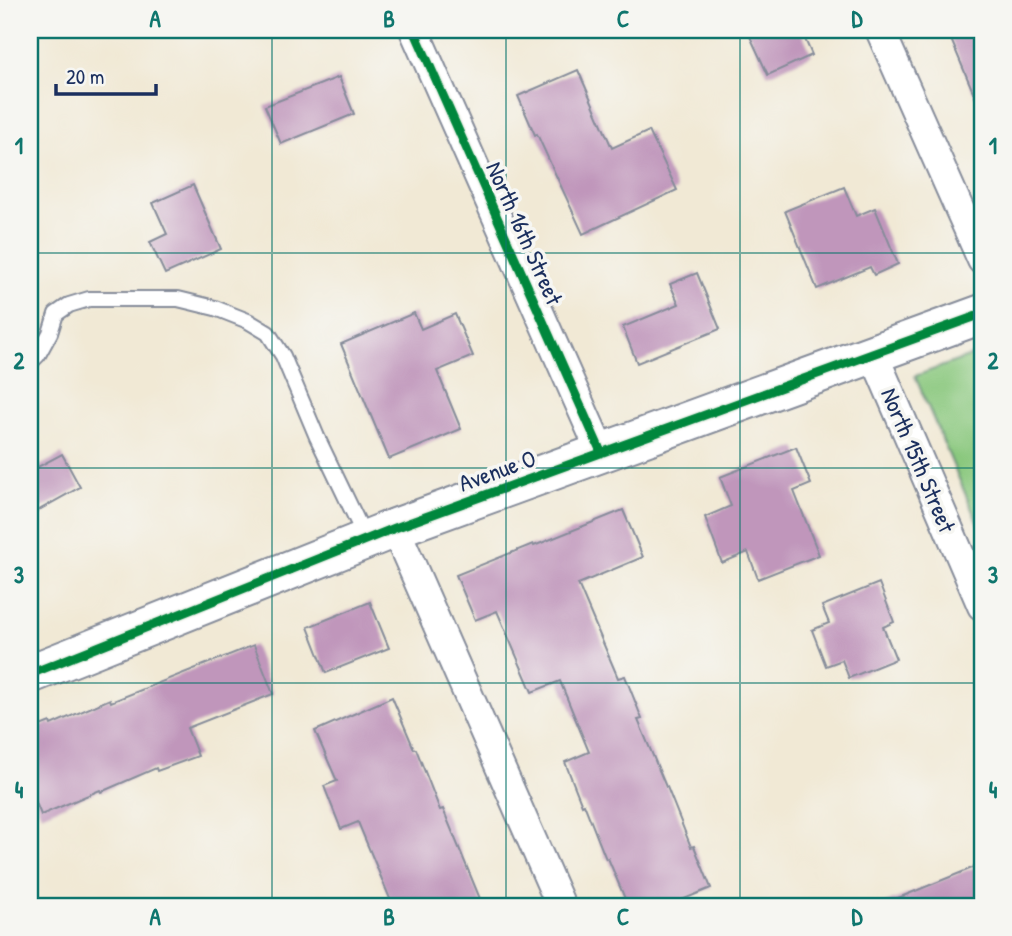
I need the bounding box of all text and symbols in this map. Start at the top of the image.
text: A [149,3,161,34]
text: B [383,3,395,34]
text: C [617,3,629,34]
text: D [852,3,864,34]
scale bar [56,52,156,96]
text: 20 m [66,62,104,91]
text: 1 [15,130,23,161]
text: 1 [989,130,997,161]
street label: North 16th Street [479,156,571,310]
text: 2 [14,345,25,376]
text: 2 [988,345,999,376]
street label: North 15th Street [874,383,964,538]
street label: Avenue O [454,441,540,499]
text: 3 [14,559,24,590]
text: 3 [988,559,998,590]
text: 4 [15,774,24,805]
text: 4 [989,774,998,805]
text: A [149,901,161,932]
text: B [383,901,395,932]
text: C [617,901,629,932]
text: D [852,901,864,932]

